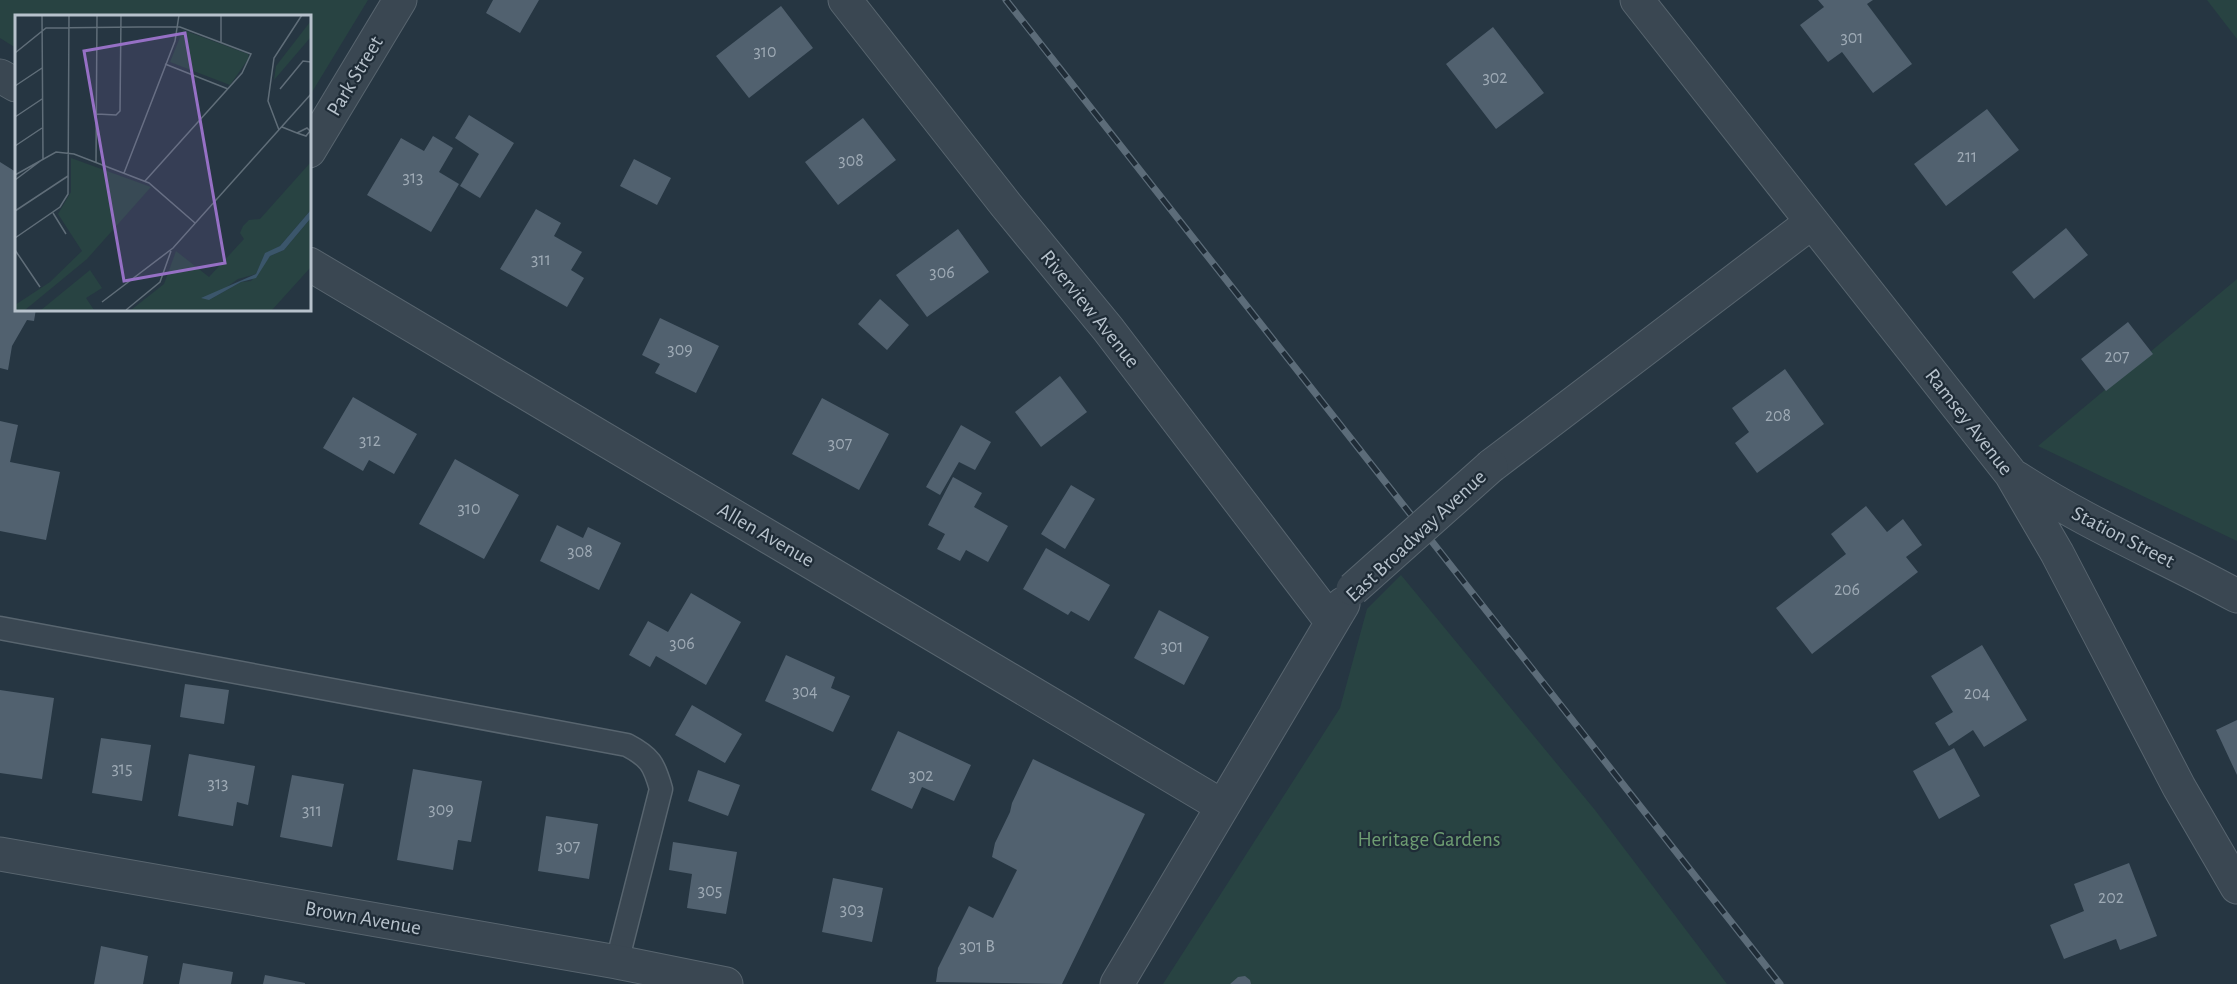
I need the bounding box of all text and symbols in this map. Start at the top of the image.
inset map [15,15,310,310]
house number: 301 [1840,29,1864,47]
street label: Park Street [323,32,387,120]
house number: 310 [753,43,777,61]
house number: 302 [1482,69,1508,87]
house number: 211 [1957,148,1977,166]
house number: 308 [838,152,864,170]
house number: 313 [402,169,424,187]
street label: Riverview Avenue [1036,246,1144,372]
house number: 311 [531,251,551,269]
house number: 306 [929,264,955,282]
house number: 309 [667,341,693,359]
house number: 207 [2104,348,2130,366]
street label: Ramsey Avenue [1921,365,2017,479]
house number: 208 [1765,407,1791,425]
house number: 312 [359,432,381,450]
house number: 307 [828,435,852,453]
street label: East Broadway Avenue [1342,466,1490,606]
street label: Allen Avenue [714,499,818,571]
house number: 310 [457,500,481,518]
street label: Station Street [2068,502,2178,572]
house number: 308 [567,543,593,561]
house number: 206 [1834,581,1860,599]
house number: 306 [669,635,695,653]
house number: 301 [1160,638,1184,656]
house number: 304 [792,683,818,701]
house number: 204 [1964,685,1991,703]
house number: 315 [111,760,133,778]
house number: 302 [908,767,934,785]
house number: 313 [207,775,229,793]
house number: 309 [428,801,454,819]
house number: 311 [302,802,322,820]
park label: Heritage Gardens [1357,829,1501,850]
house number: 307 [556,838,580,856]
house number: 305 [698,882,722,900]
house number: 202 [2098,889,2124,907]
street label: Brown Avenue [303,897,423,939]
house number: 303 [840,901,864,919]
house number: 301 B [959,938,995,956]

